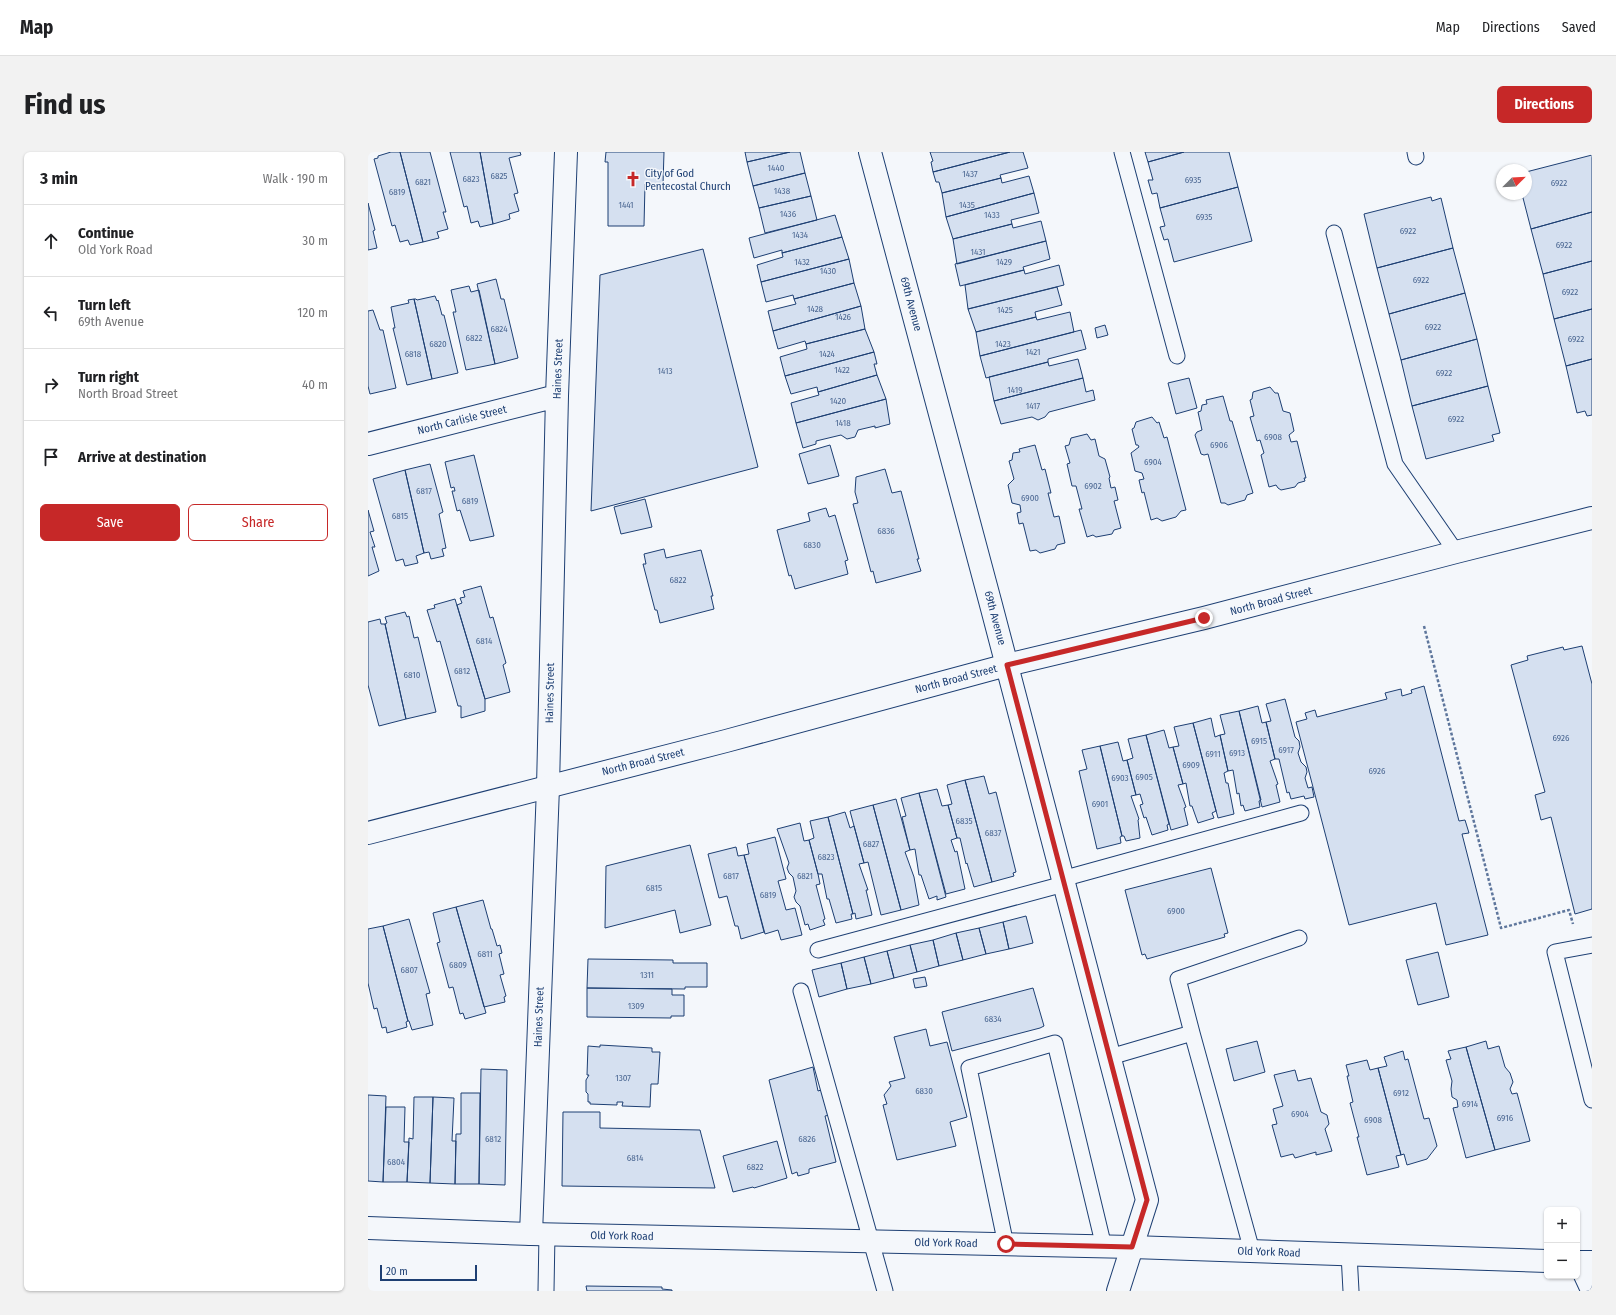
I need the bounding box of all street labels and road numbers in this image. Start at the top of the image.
street label: 69th Avenue [898,275,924,333]
street label: Haines Street [550,338,566,399]
street label: North Carlisle Street [416,403,508,437]
street label: North Broad Street [1229,584,1314,618]
street label: 69th Avenue [982,589,1008,647]
street label: Haines Street [543,662,557,723]
street label: North Broad Street [914,662,999,696]
street label: North Broad Street [600,745,686,779]
street label: Haines Street [531,986,547,1047]
street label: Old York Road [590,1229,654,1243]
street label: Old York Road [914,1236,978,1250]
street label: Old York Road [1237,1244,1301,1260]

